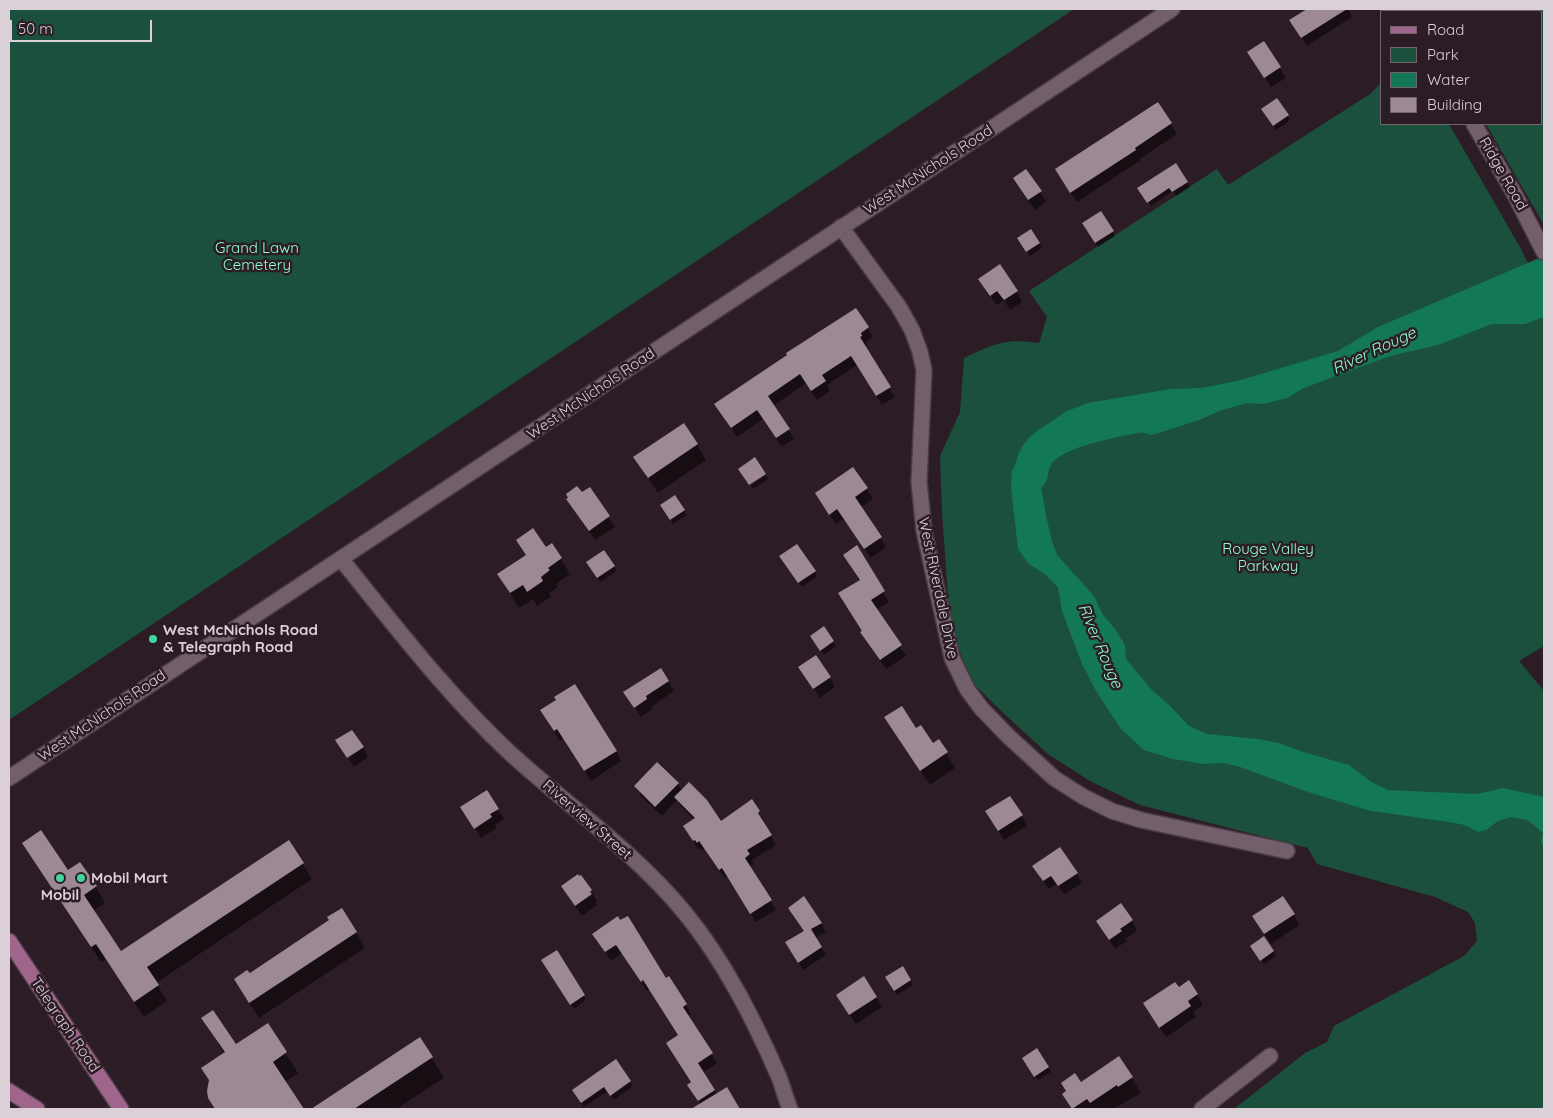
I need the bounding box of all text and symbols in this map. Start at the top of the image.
scale bar [12,10,155,42]
legend [1380,10,1543,125]
text: 50 m [18,19,53,38]
text: Road [1427,20,1464,39]
text: Park [1427,45,1459,64]
text: Water [1427,70,1470,89]
text: Building [1427,95,1482,114]
street label: West McNichols Road [860,121,996,219]
street label: Ridge Road [1475,134,1531,214]
park label: Grand Lawn Cemetery [215,239,299,274]
water label: River Rouge [1329,323,1419,379]
street label: West McNichols Road [524,344,658,444]
street label: West Riverdale Drive [914,516,962,660]
park label: Rouge Valley Parkway [1222,540,1314,575]
water label: River Rouge [1074,601,1126,691]
place label: West McNichols Road & Telegraph Road [163,621,318,656]
marker: West McNichols Road & Telegraph Road [147,633,159,645]
street label: West McNichols Road [35,666,169,766]
street label: Riverview Street [539,776,635,864]
place label: Mobil Mart [91,869,168,887]
marker: Mobil [54,872,66,884]
marker: Mobil Mart [75,872,87,884]
place label: Mobil [41,886,79,904]
street label: Telegraph Road [27,974,103,1076]

